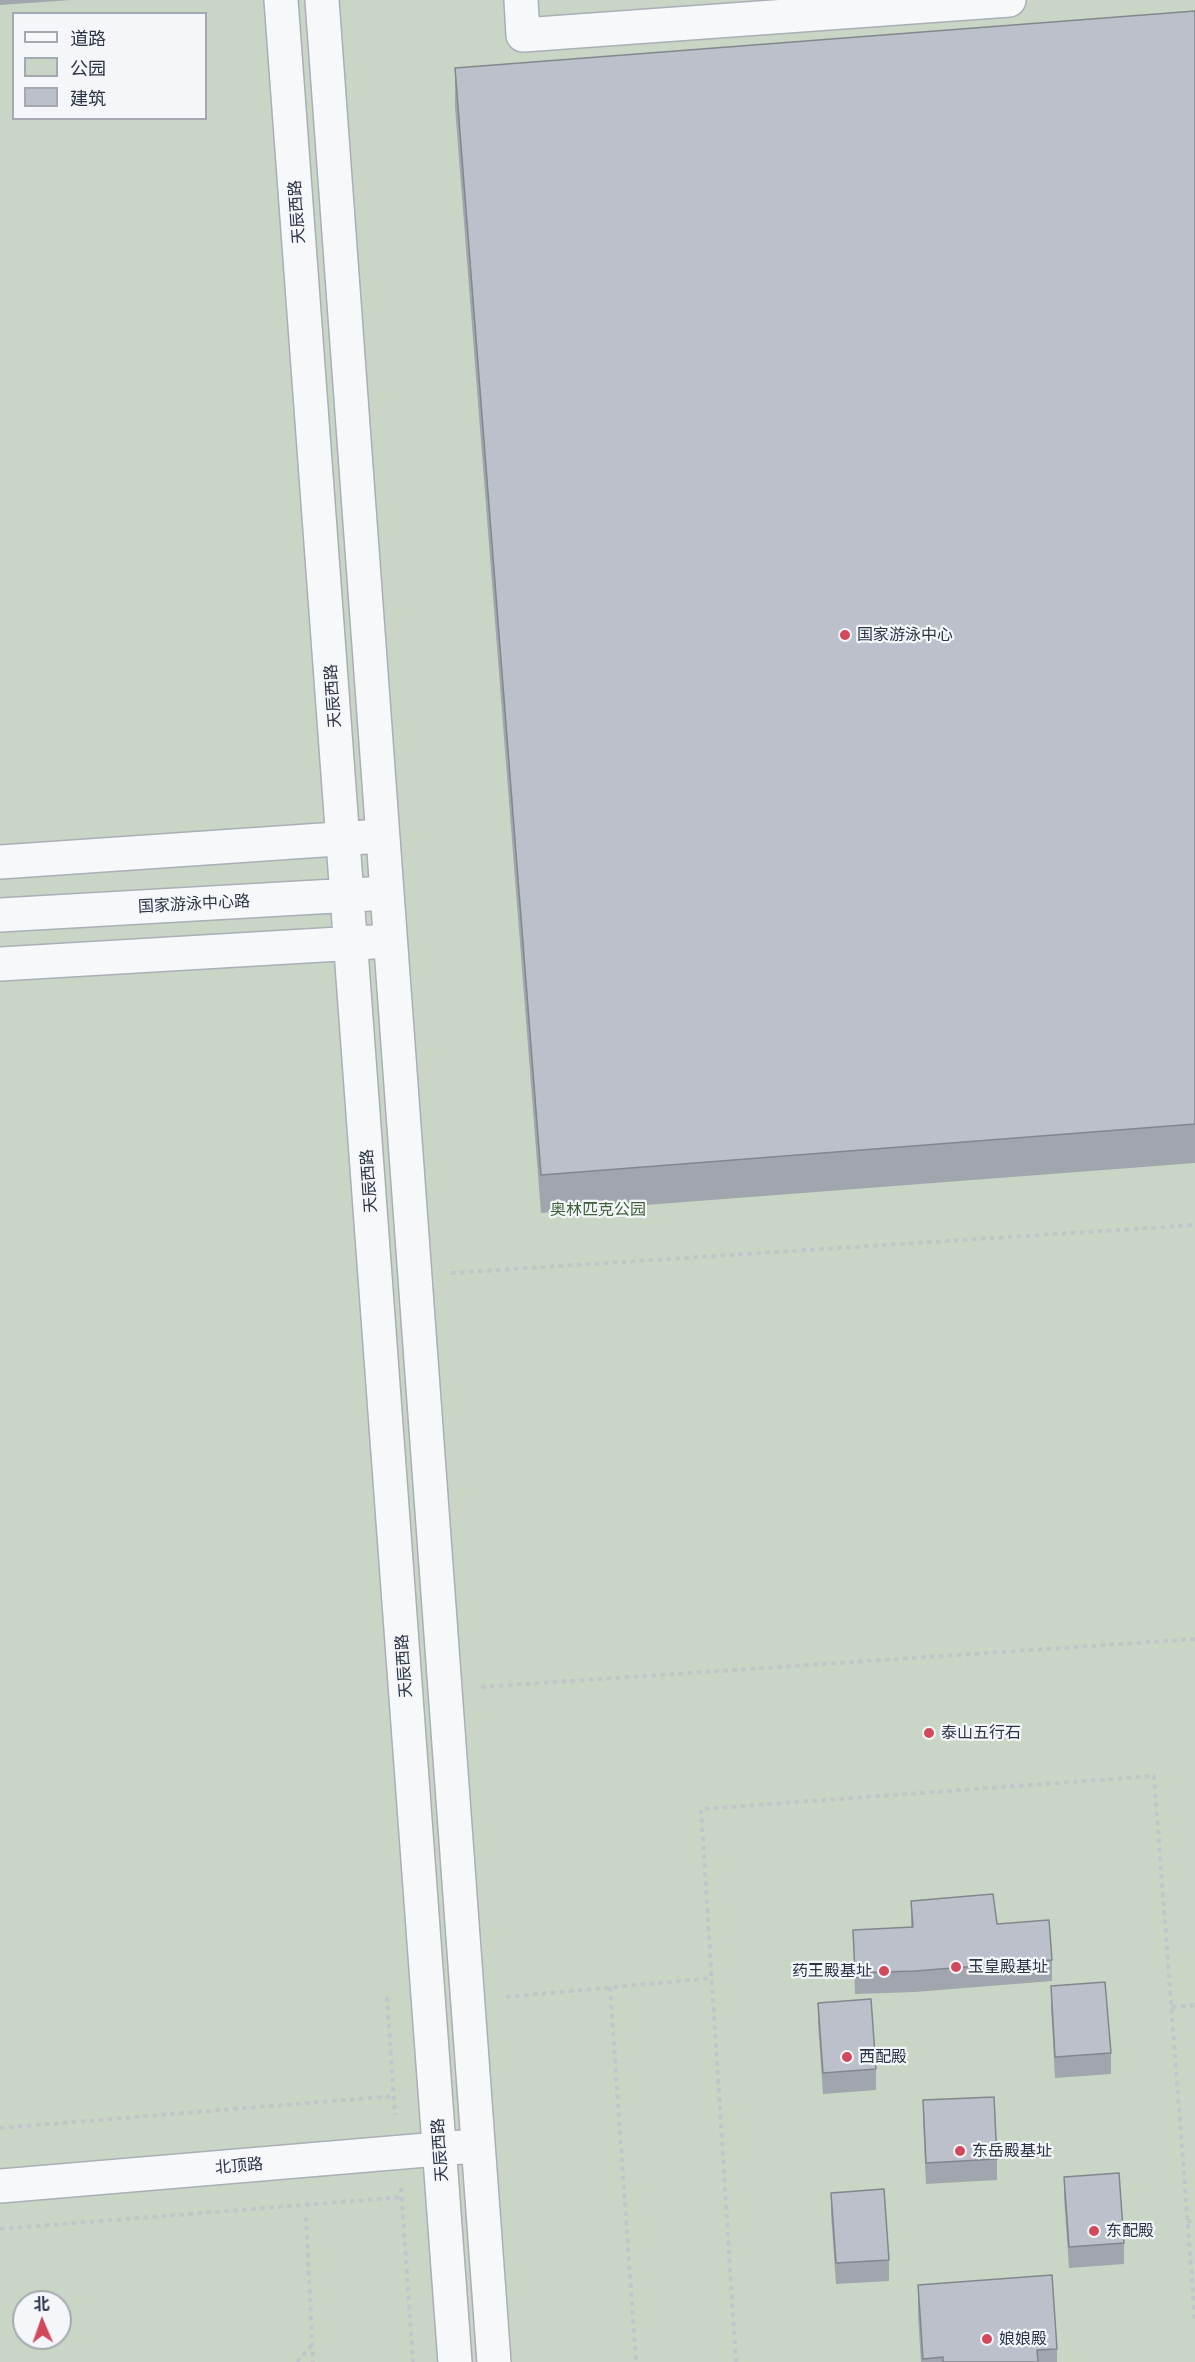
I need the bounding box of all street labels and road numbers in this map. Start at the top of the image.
street label: 天辰西路 [285,179,309,245]
street label: 天辰西路 [321,663,345,729]
street label: 国家游泳中心路 [138,891,250,917]
street label: 天辰西路 [357,1148,381,1214]
street label: 天辰西路 [392,1633,416,1699]
street label: 天辰西路 [428,2117,452,2183]
street label: 北顶路 [214,2154,264,2178]

